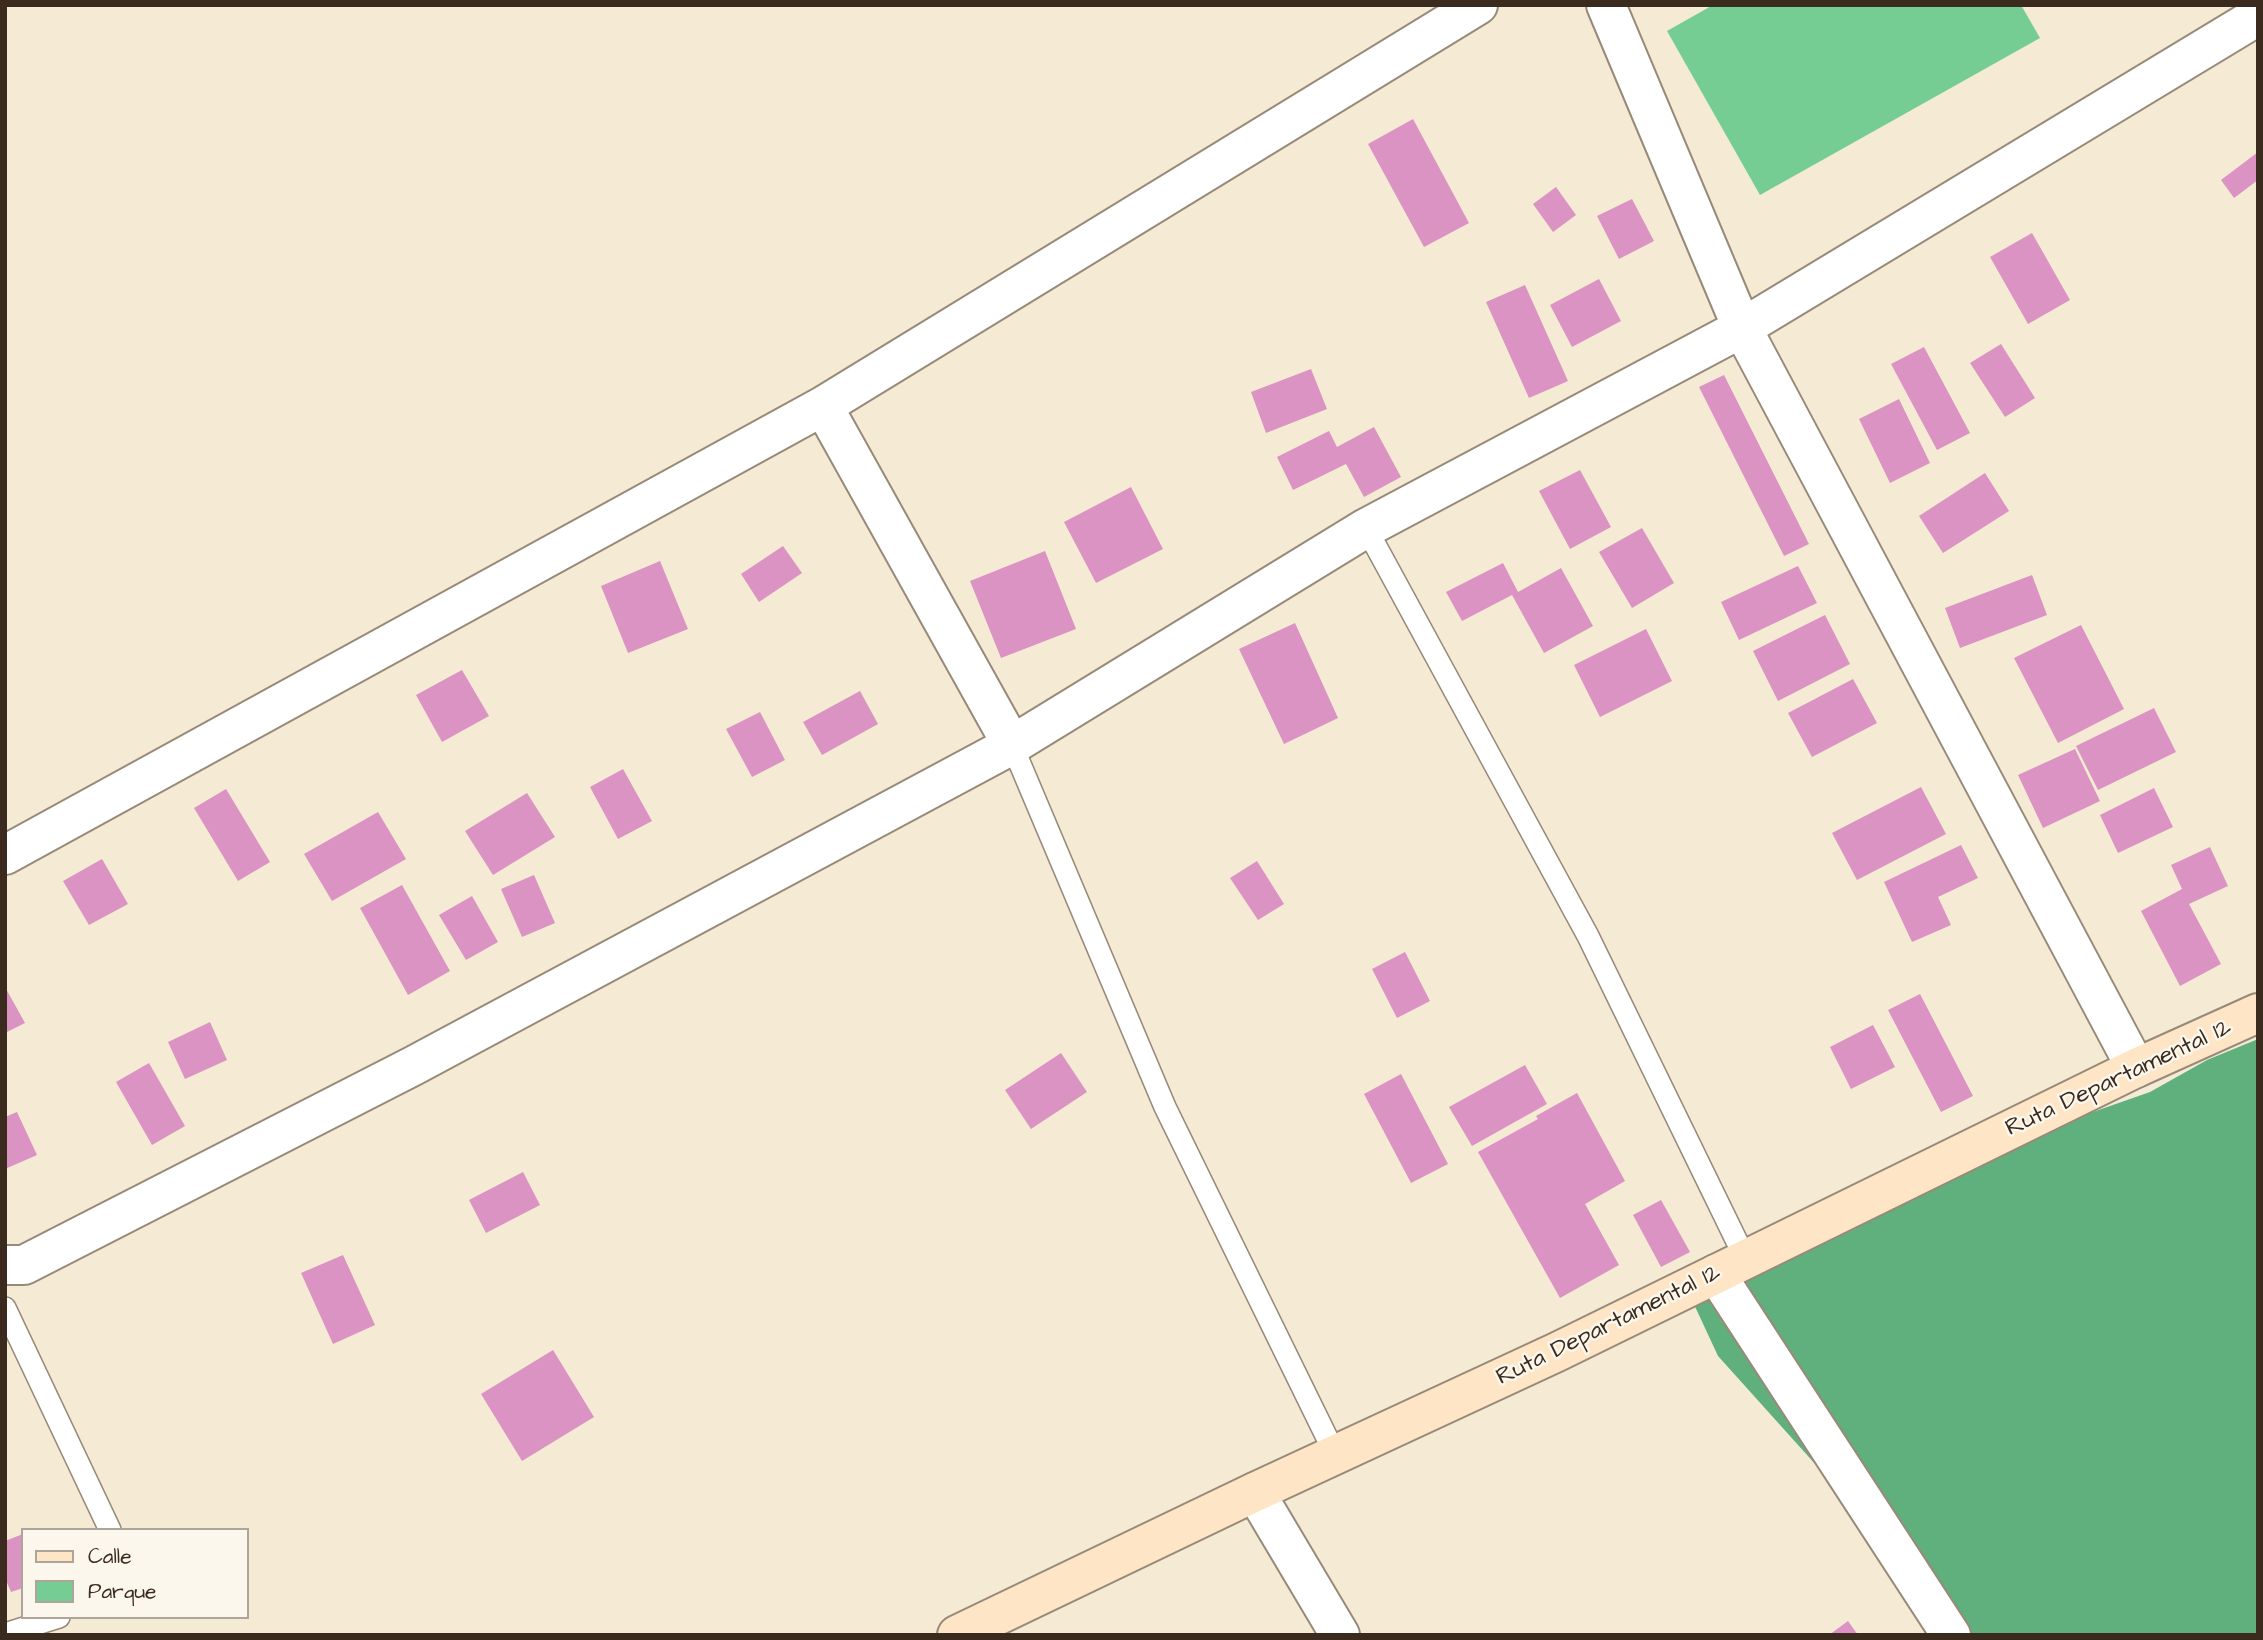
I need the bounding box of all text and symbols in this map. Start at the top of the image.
street label: Ruta Departamental 12 [2002,1014,2236,1144]
street label: Ruta Departamental 12 [1492,1259,1726,1393]
legend [21,1528,248,1619]
text: Calle [88,1542,132,1571]
text: Parque [88,1577,156,1606]

